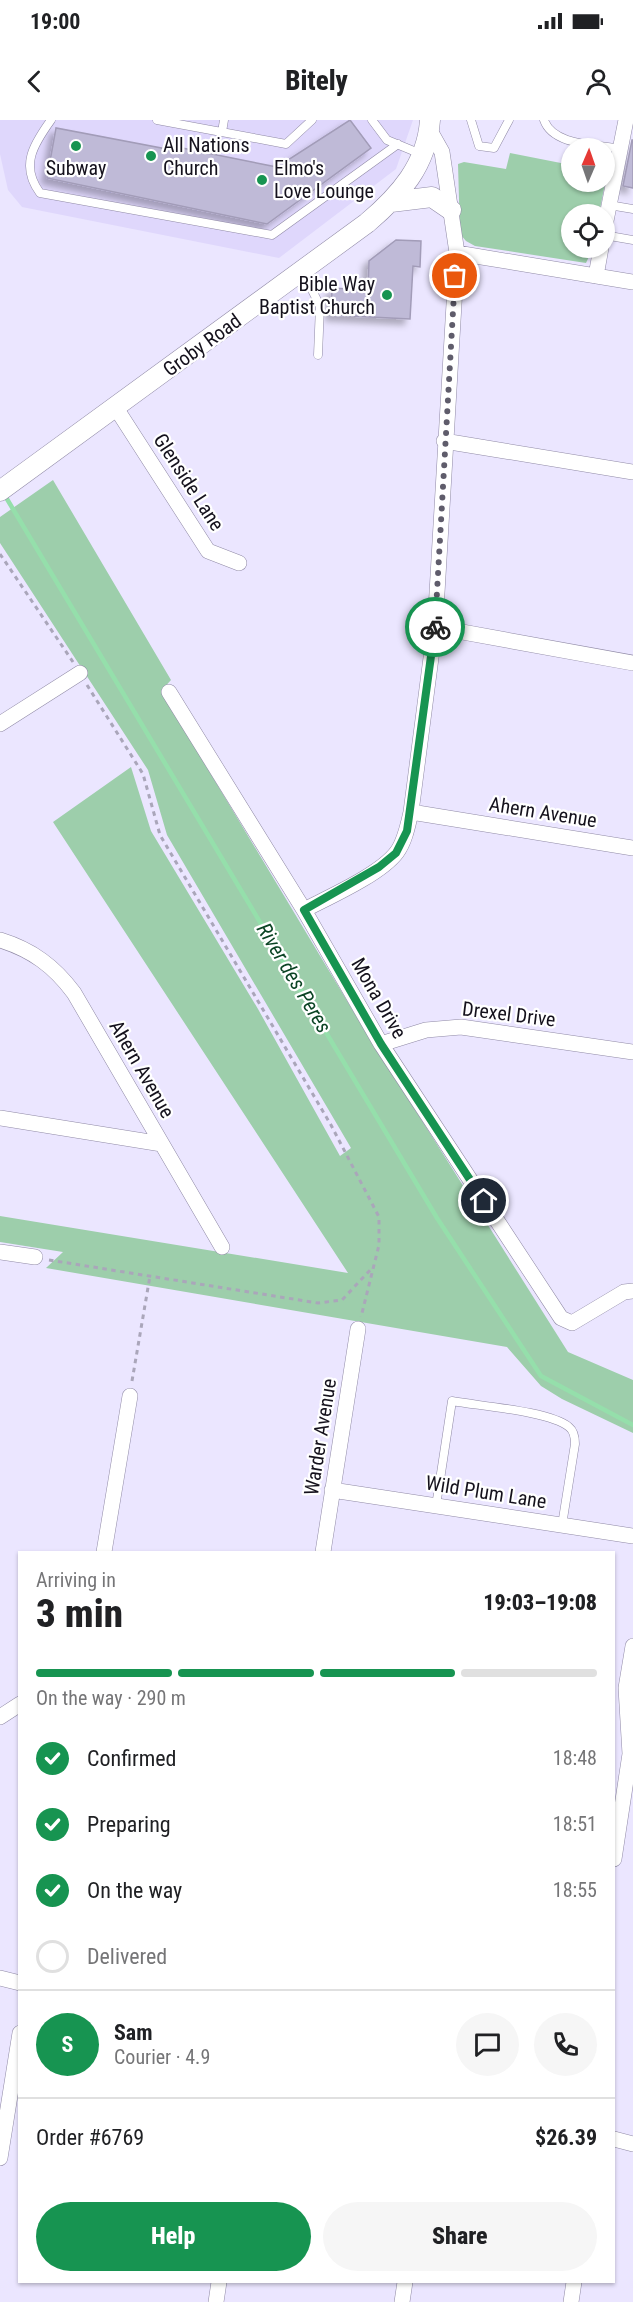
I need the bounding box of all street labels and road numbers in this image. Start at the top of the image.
street label: Groby Road [158,309,246,381]
street label: Glenside Lane [149,429,229,535]
street label: Ahern Avenue [488,792,598,832]
street label: Mona Drive [346,954,412,1042]
street label: Drexel Drive [461,996,557,1032]
street label: Ahern Avenue [104,1016,180,1122]
street label: Warder Avenue [299,1377,341,1497]
street label: Wild Plum Lane [424,1471,548,1513]

